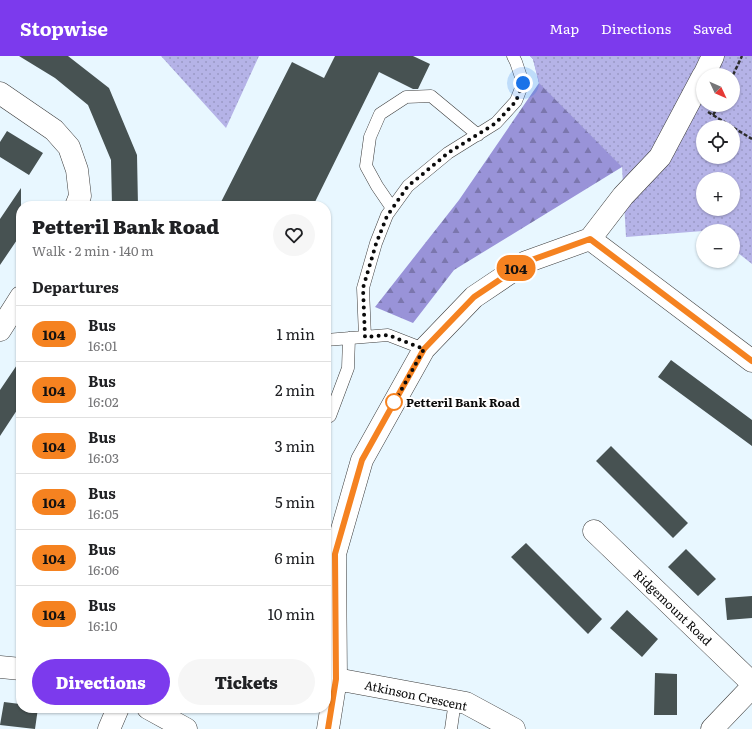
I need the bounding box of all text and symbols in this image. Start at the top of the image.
text: Stopwise [20,14,108,42]
text: Map [549,18,579,38]
text: Directions [601,18,671,38]
text: Saved [693,18,732,38]
north arrow [696,68,740,112]
map controls [696,68,740,268]
your location [513,73,533,93]
button: locate [696,120,740,164]
button: + [696,172,740,216]
text: Petteril Bank Road [32,212,219,240]
button: heart [273,214,315,256]
button: − [696,224,740,268]
text: Walk · 2 min · 140 m [32,241,154,260]
line badge: 104 [493,255,539,281]
text: 104 [505,258,527,278]
text: Departures [32,275,119,298]
text: Bus [88,313,116,336]
text: 1 min [276,322,315,345]
text: 104 [43,324,65,344]
text: 16:01 [88,336,117,355]
text: Bus [88,369,116,392]
text: 2 min [275,378,315,401]
text: 104 [43,380,65,400]
text: 16:02 [88,392,119,411]
marker: Petteril Bank Road [385,393,403,411]
place label: Petteril Bank Road [406,393,520,411]
text: Bus [88,425,116,448]
text: 3 min [274,434,315,457]
text: 104 [43,436,65,456]
text: 16:03 [88,448,119,467]
text: Bus [88,481,116,504]
text: 5 min [275,490,315,513]
text: 104 [43,492,65,512]
text: 16:05 [88,504,119,523]
text: Bus [88,537,116,560]
text: 6 min [274,546,315,569]
text: 104 [43,548,65,568]
text: 16:06 [88,560,119,579]
street label: Ridgemount Road [630,565,717,650]
text: Bus [88,593,116,616]
text: 10 min [268,602,315,625]
text: 104 [43,604,65,624]
text: 16:10 [88,616,117,635]
button: Directions [32,659,170,705]
button: Tickets [178,659,315,705]
street label: Atkinson Crescent [363,675,469,715]

